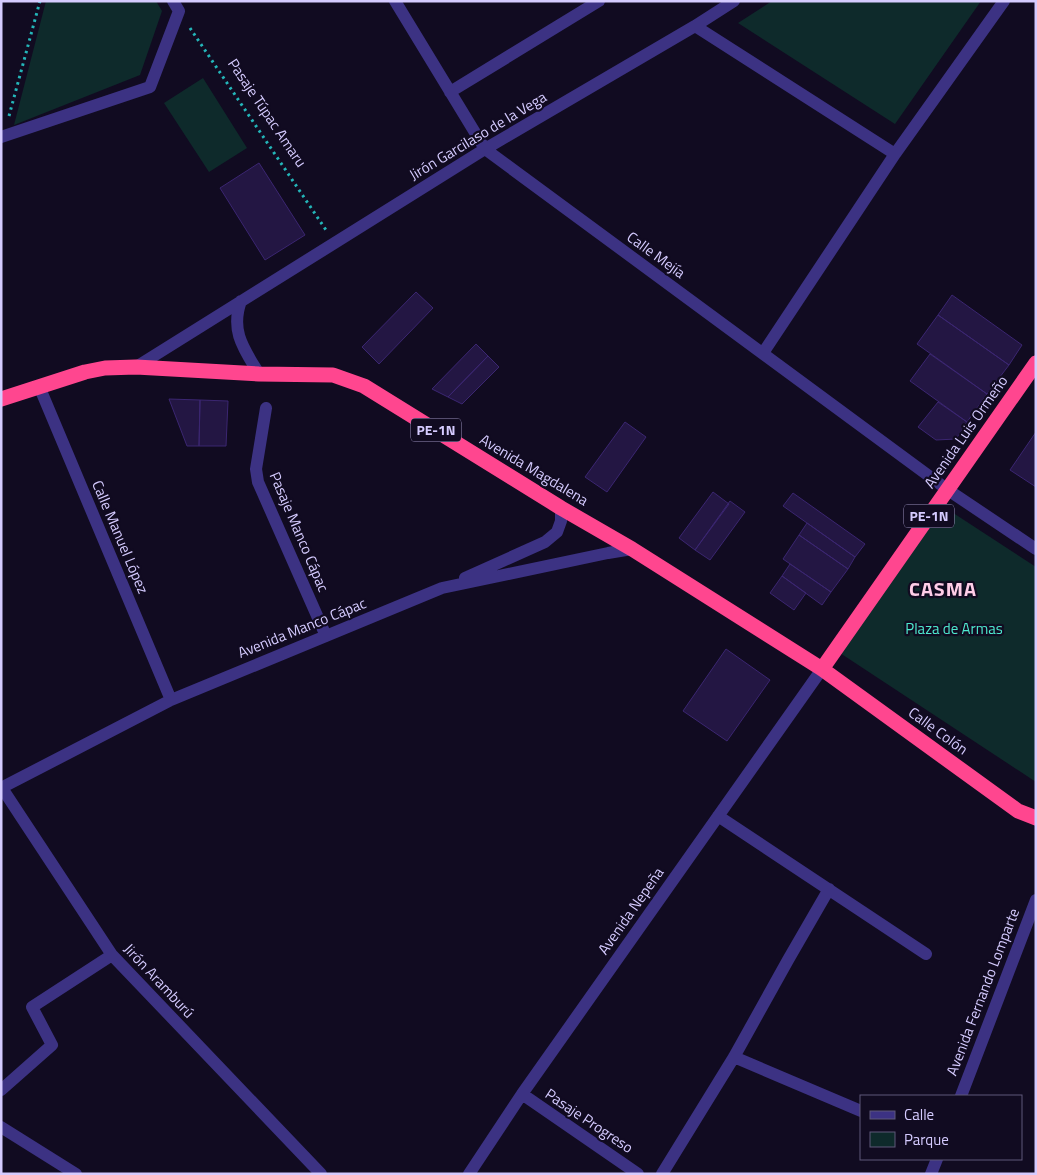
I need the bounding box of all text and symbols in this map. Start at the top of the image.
street label: Pasaje Túpac Amaru [222,54,312,172]
street label: Jirón Garcilaso de la Vega [405,85,551,186]
street label: Calle Mejía [622,225,691,284]
street label: Avenida Luis Ormeño [918,370,1013,493]
road number: PE-1N [411,418,461,442]
street label: Avenida Magdalena [475,428,593,511]
street label: Pasaje Manco Cápac [264,468,335,595]
street label: Calle Manuel López [86,476,155,597]
road number: PE-1N [904,504,954,528]
district label: CASMA [909,573,977,604]
street label: Avenida Manco Cápac [234,591,370,664]
park label: Plaza de Armas [905,617,1003,640]
street label: Calle Colón [904,701,973,760]
street label: Avenida Nepeña [592,862,670,959]
street label: Avenida Fernando Lomparte [940,905,1025,1079]
street label: Jirón Aramburú [119,938,200,1023]
street label: Pasaje Progreso [541,1083,638,1159]
legend [860,1095,1022,1160]
text: Calle [904,1103,934,1126]
text: Parque [904,1128,949,1151]

